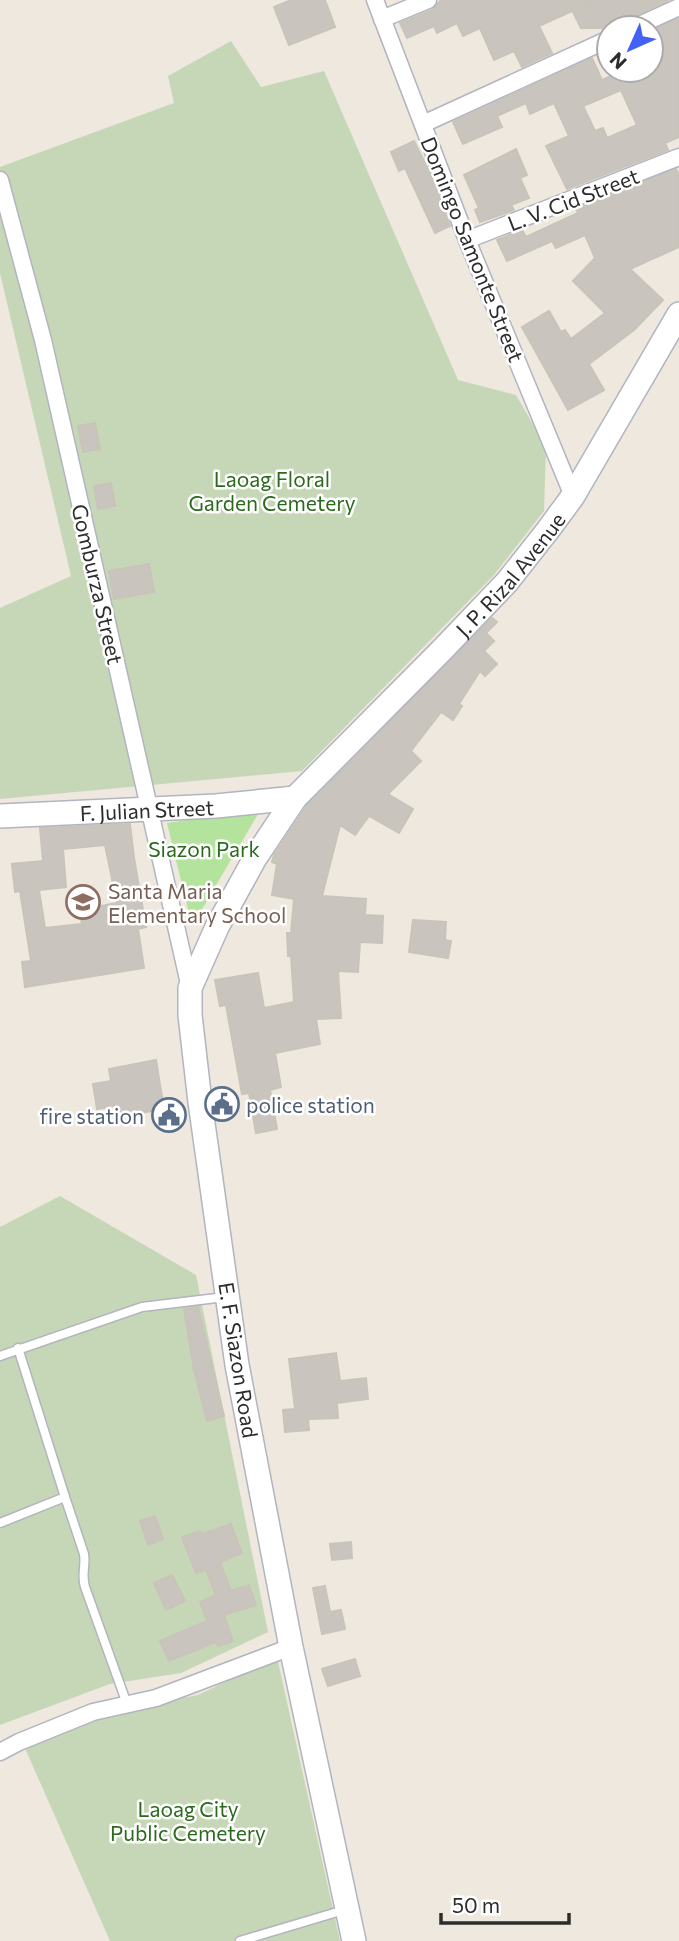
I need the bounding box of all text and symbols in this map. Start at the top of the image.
north arrow [595,14,665,84]
text: N [604,48,631,75]
street label: Domingo Samonte Street [416,133,530,365]
street label: L. V. Cid Street [504,163,642,235]
park label: Laoag Floral Garden Cemetery [188,466,356,515]
street label: Gomburza Street [67,501,129,667]
street label: J. P. Rizal Avenue [450,507,570,641]
street label: F. Julian Street [79,794,215,825]
park label: Siazon Park [148,836,260,861]
place label: Santa Maria Elementary School [108,878,286,927]
school or university icon: Santa Maria Elementary School [64,883,102,921]
public building icon: police station [203,1085,241,1123]
place label: police station [246,1092,375,1117]
public building icon: fire station [150,1096,188,1134]
place label: fire station [40,1103,144,1128]
street label: E. F. Siazon Road [214,1280,264,1440]
park label: Laoag City Public Cemetery [110,1796,266,1845]
scale bar [441,1882,569,1926]
text: 50 m [452,1892,500,1917]

